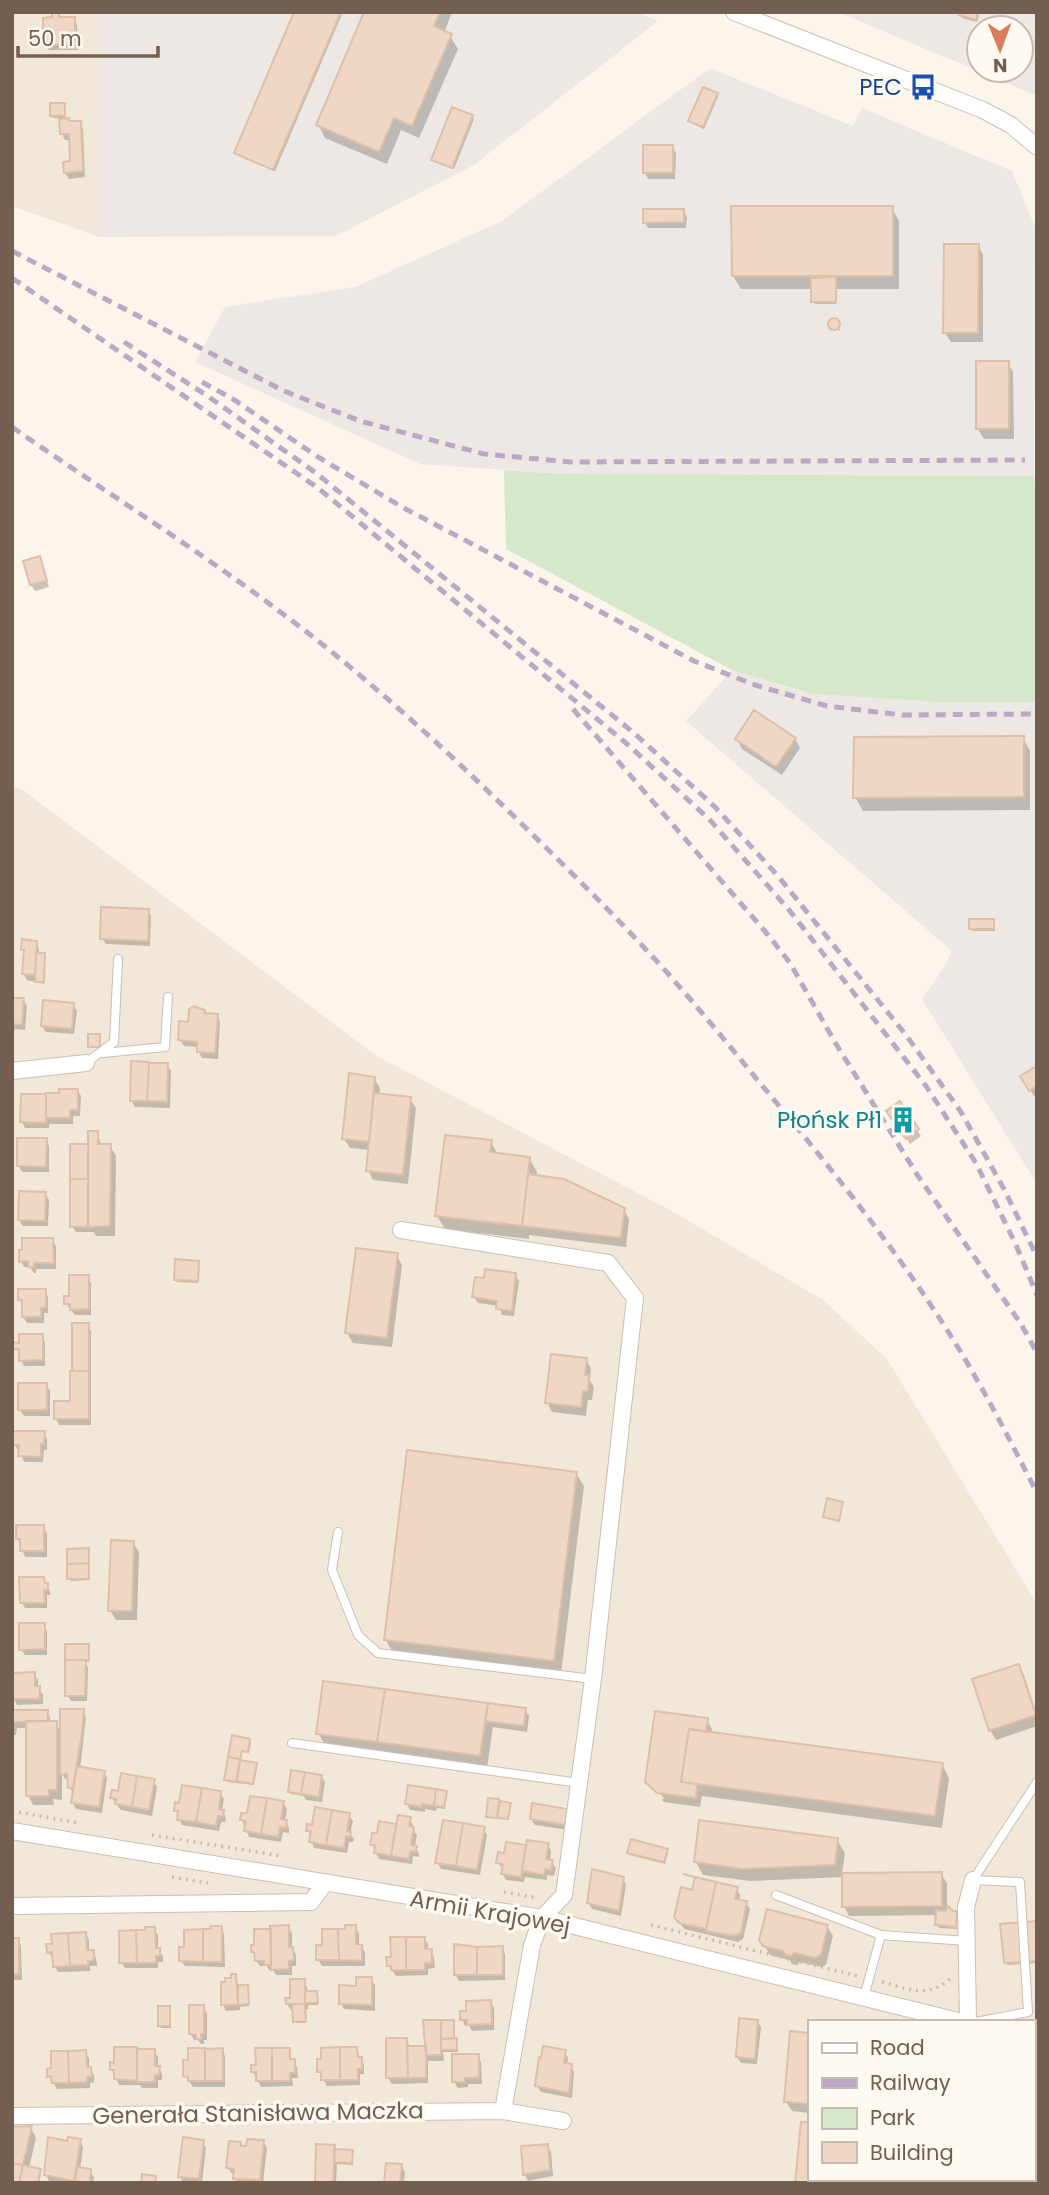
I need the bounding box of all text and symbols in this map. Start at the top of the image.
scale bar [18,14,158,58]
north arrow [965,14,1035,84]
text: 50 m [28,24,82,53]
text: N [993,52,1008,79]
place label: PEC [859,71,902,103]
bus stop icon: PEC [908,72,938,102]
place label: Płońsk Pł1 [777,1104,882,1136]
building icon: Płońsk Pł1 [888,1105,918,1135]
street label: Armii Krajowej [407,1882,573,1942]
legend [808,2020,1035,2181]
text: Road [870,2033,925,2062]
text: Railway [870,2068,951,2097]
street label: Generała Stanisława Maczka [92,2094,424,2132]
text: Park [870,2103,915,2132]
text: Building [870,2138,954,2167]

